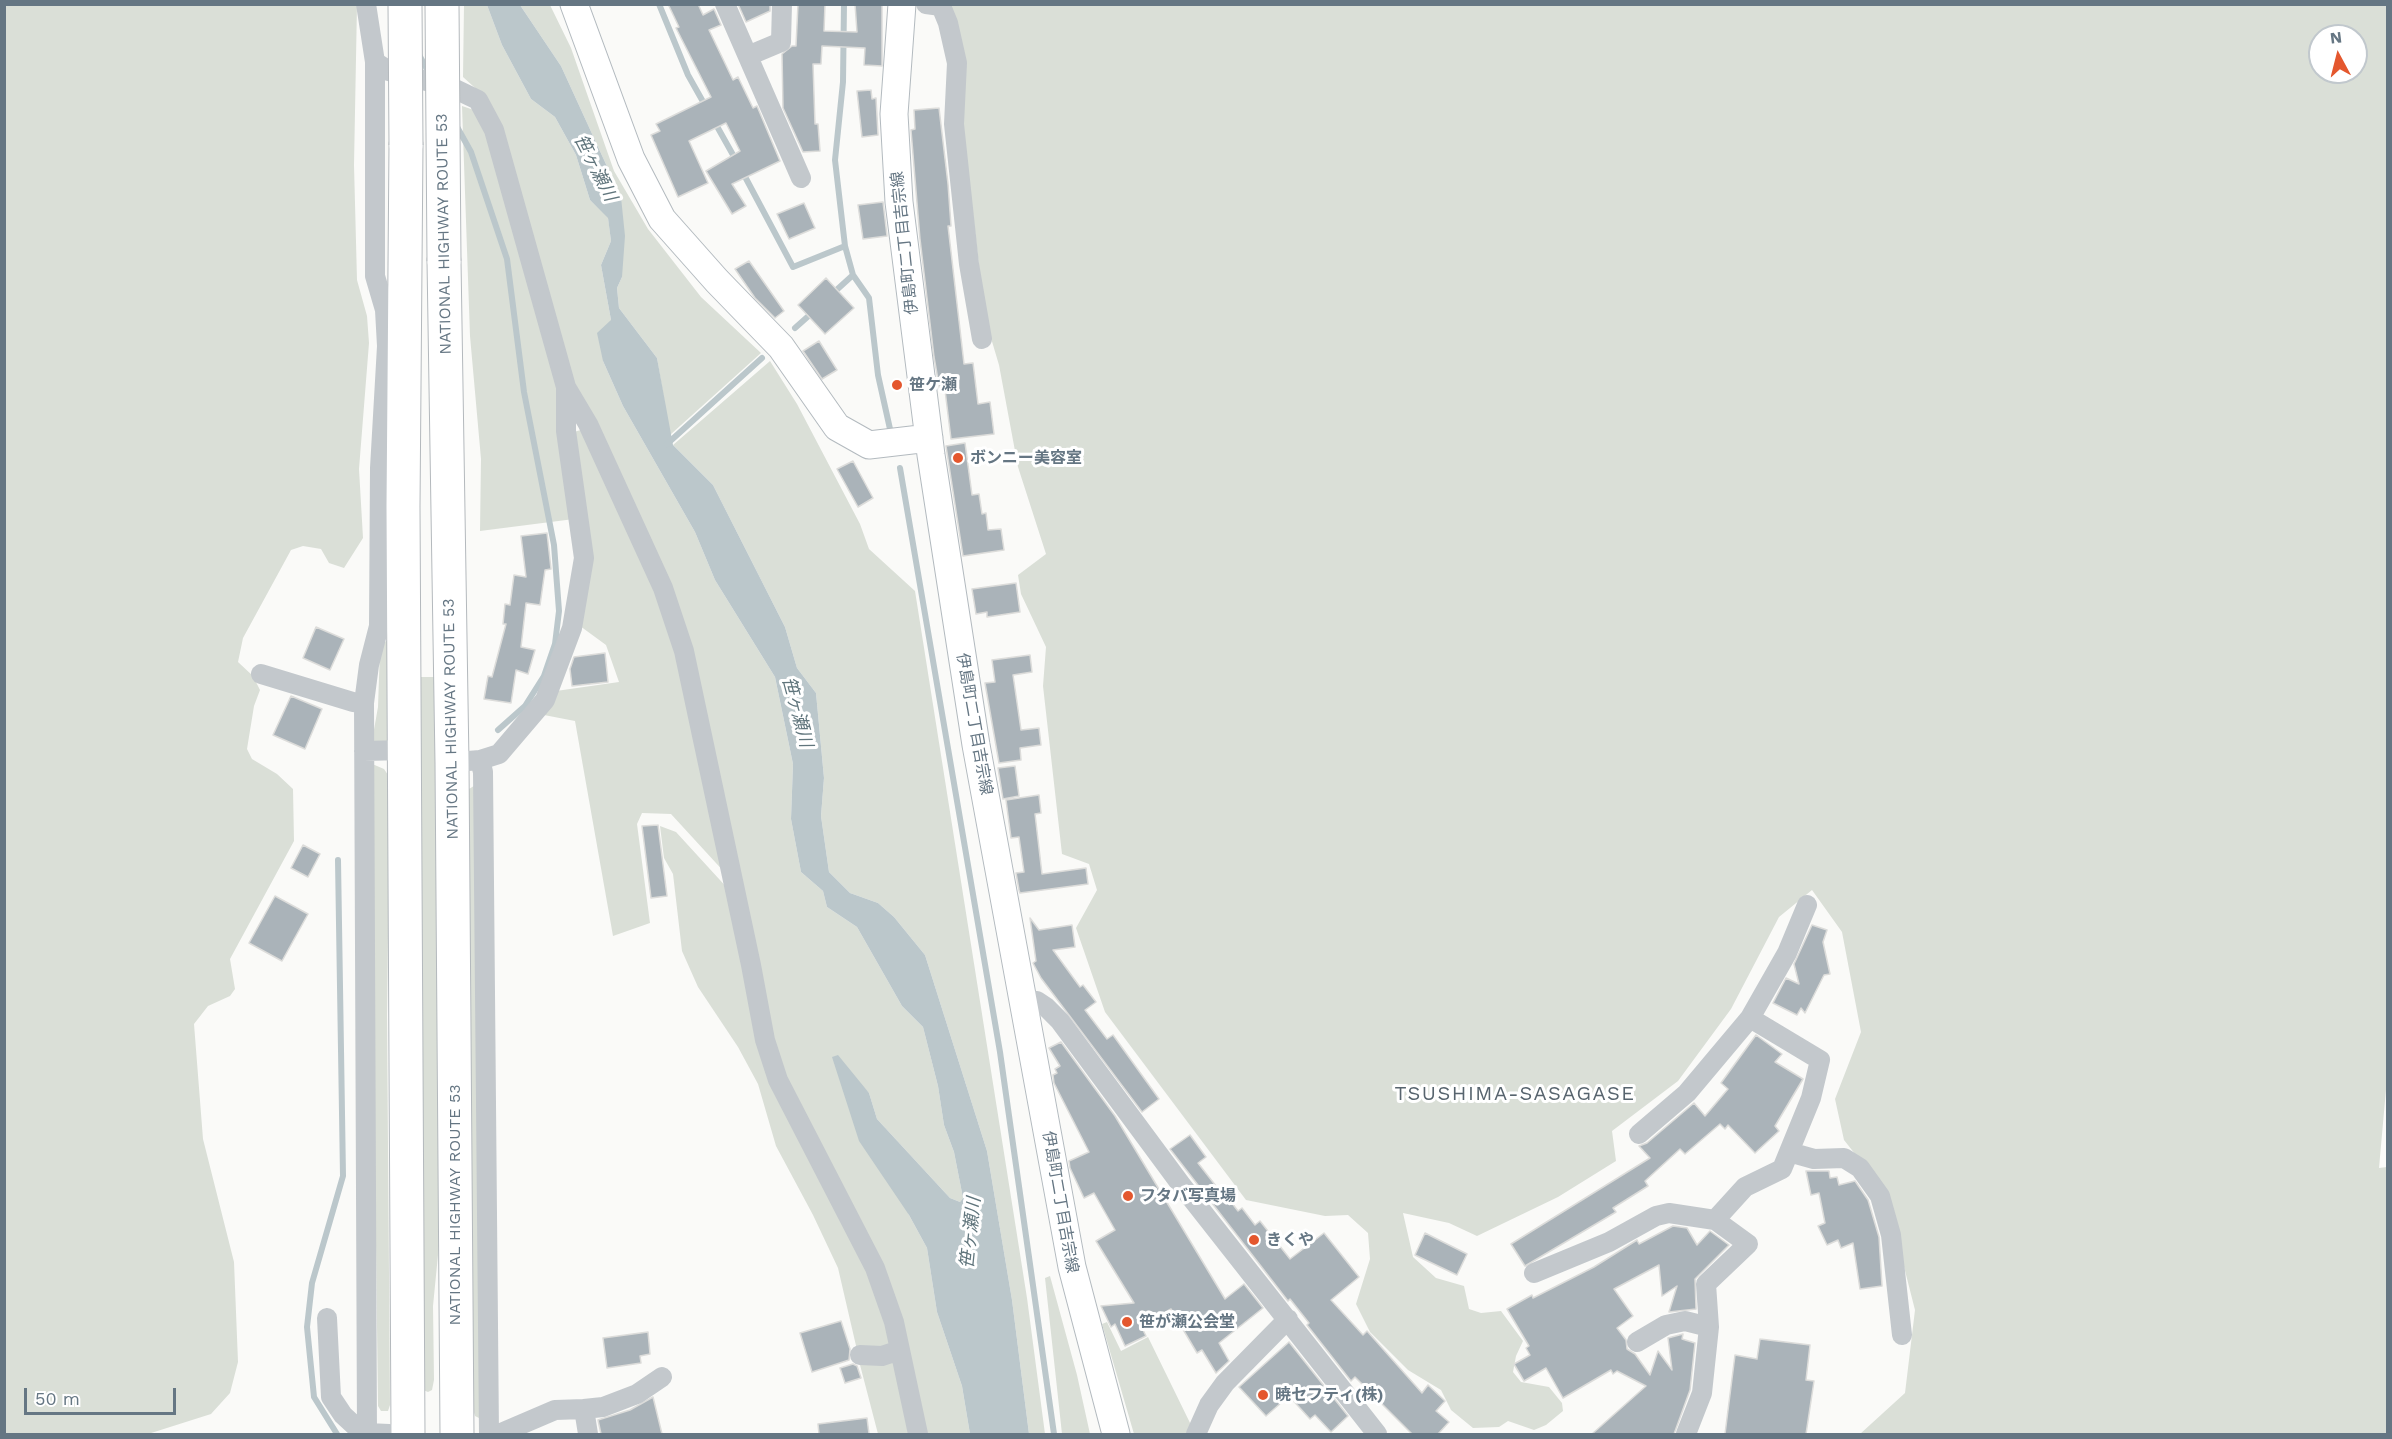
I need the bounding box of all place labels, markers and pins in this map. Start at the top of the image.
place label: 笹ケ瀬 [909,375,957,395]
marker: 笹ケ瀬 [890,378,904,392]
place label: ボンニー美容室 [970,448,1082,468]
marker: ボンニー美容室 [951,451,965,465]
place label: フタバ写真場 [1140,1186,1236,1206]
marker: フタバ写真場 [1121,1189,1135,1203]
place label: きくや [1266,1230,1314,1250]
marker: きくや [1247,1233,1261,1247]
place label: 笹が瀬公会堂 [1139,1312,1235,1332]
marker: 笹が瀬公会堂 [1120,1315,1134,1329]
place label: 暁セフティ(株) [1275,1385,1384,1405]
marker: 暁セフティ(株) [1256,1388,1270,1402]

